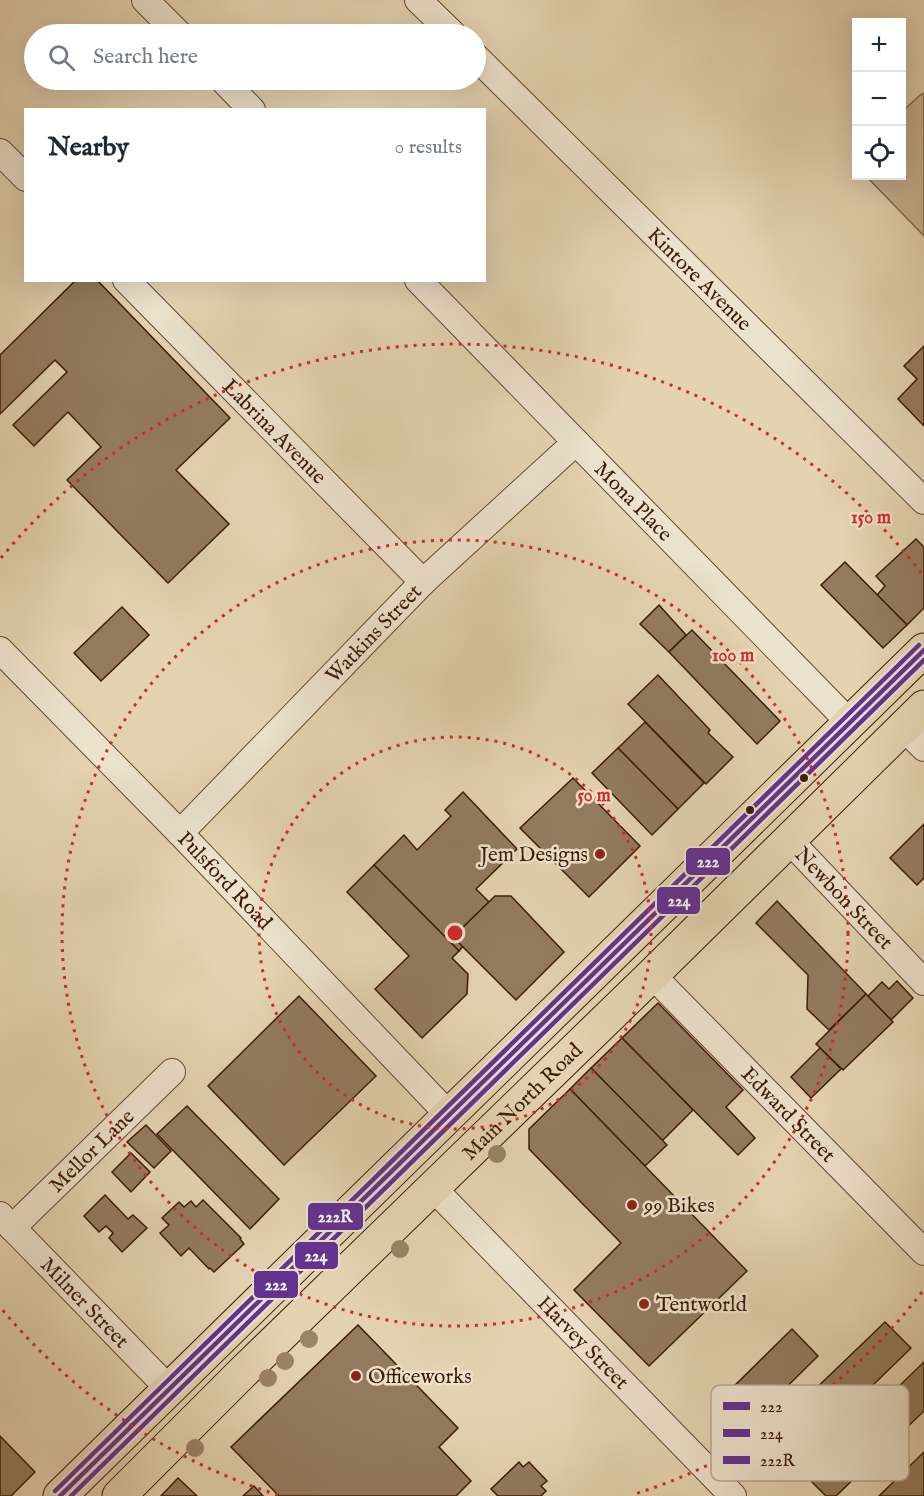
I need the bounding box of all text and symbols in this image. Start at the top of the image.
map controls [852,18,906,180]
button: + [852,18,906,72]
search box [24,24,486,90]
icon: search [45,41,78,74]
text: Search here [93,43,198,71]
button: − [852,72,906,126]
button: locate [852,126,906,180]
text: Nearby [48,131,129,164]
text: 0 results [395,135,462,160]
street label: Kintore Avenue [641,222,757,338]
street label: Labrina Avenue [216,374,332,491]
street label: Mona Place [588,457,678,548]
text: 150 m [851,507,891,530]
street label: Watkins Street [320,579,428,689]
text: 100 m [712,645,754,668]
unlabelled marker [798,772,810,784]
text: 50 m [577,785,611,808]
unlabelled marker [744,804,756,816]
street label: Pulsford Road [171,826,278,937]
place label: Jem Designs [478,842,588,869]
street label: Newbon Street [788,842,898,956]
marker: Jem Designs [593,847,607,861]
line badge: 222 [685,847,731,876]
text: 222 [697,853,720,873]
line badge: 224 [656,886,701,915]
text: 224 [668,892,692,912]
centre of rings [445,923,465,943]
street label: Main North Road [457,1037,589,1167]
street label: Edward Street [734,1061,841,1169]
street label: Mellor Lane [44,1104,141,1199]
place label: 99 Bikes [643,1193,715,1220]
marker: 99 Bikes [625,1198,639,1212]
line badge: 222R [307,1202,364,1231]
text: 222R [318,1208,353,1228]
line badge: 224 [294,1241,339,1270]
text: 224 [305,1247,329,1267]
street label: Milner Street [34,1252,134,1355]
line badge: 222 [253,1270,299,1299]
text: 222 [265,1276,288,1296]
street label: Harvey Street [530,1291,634,1396]
place label: Tentworld [656,1292,748,1319]
marker: Tentworld [637,1297,651,1311]
place label: Officeworks [368,1364,472,1391]
marker: Officeworks [349,1369,363,1383]
legend [711,1385,909,1481]
text: 222 [760,1398,783,1418]
text: 224 [760,1425,783,1445]
text: 222R [760,1452,796,1472]

